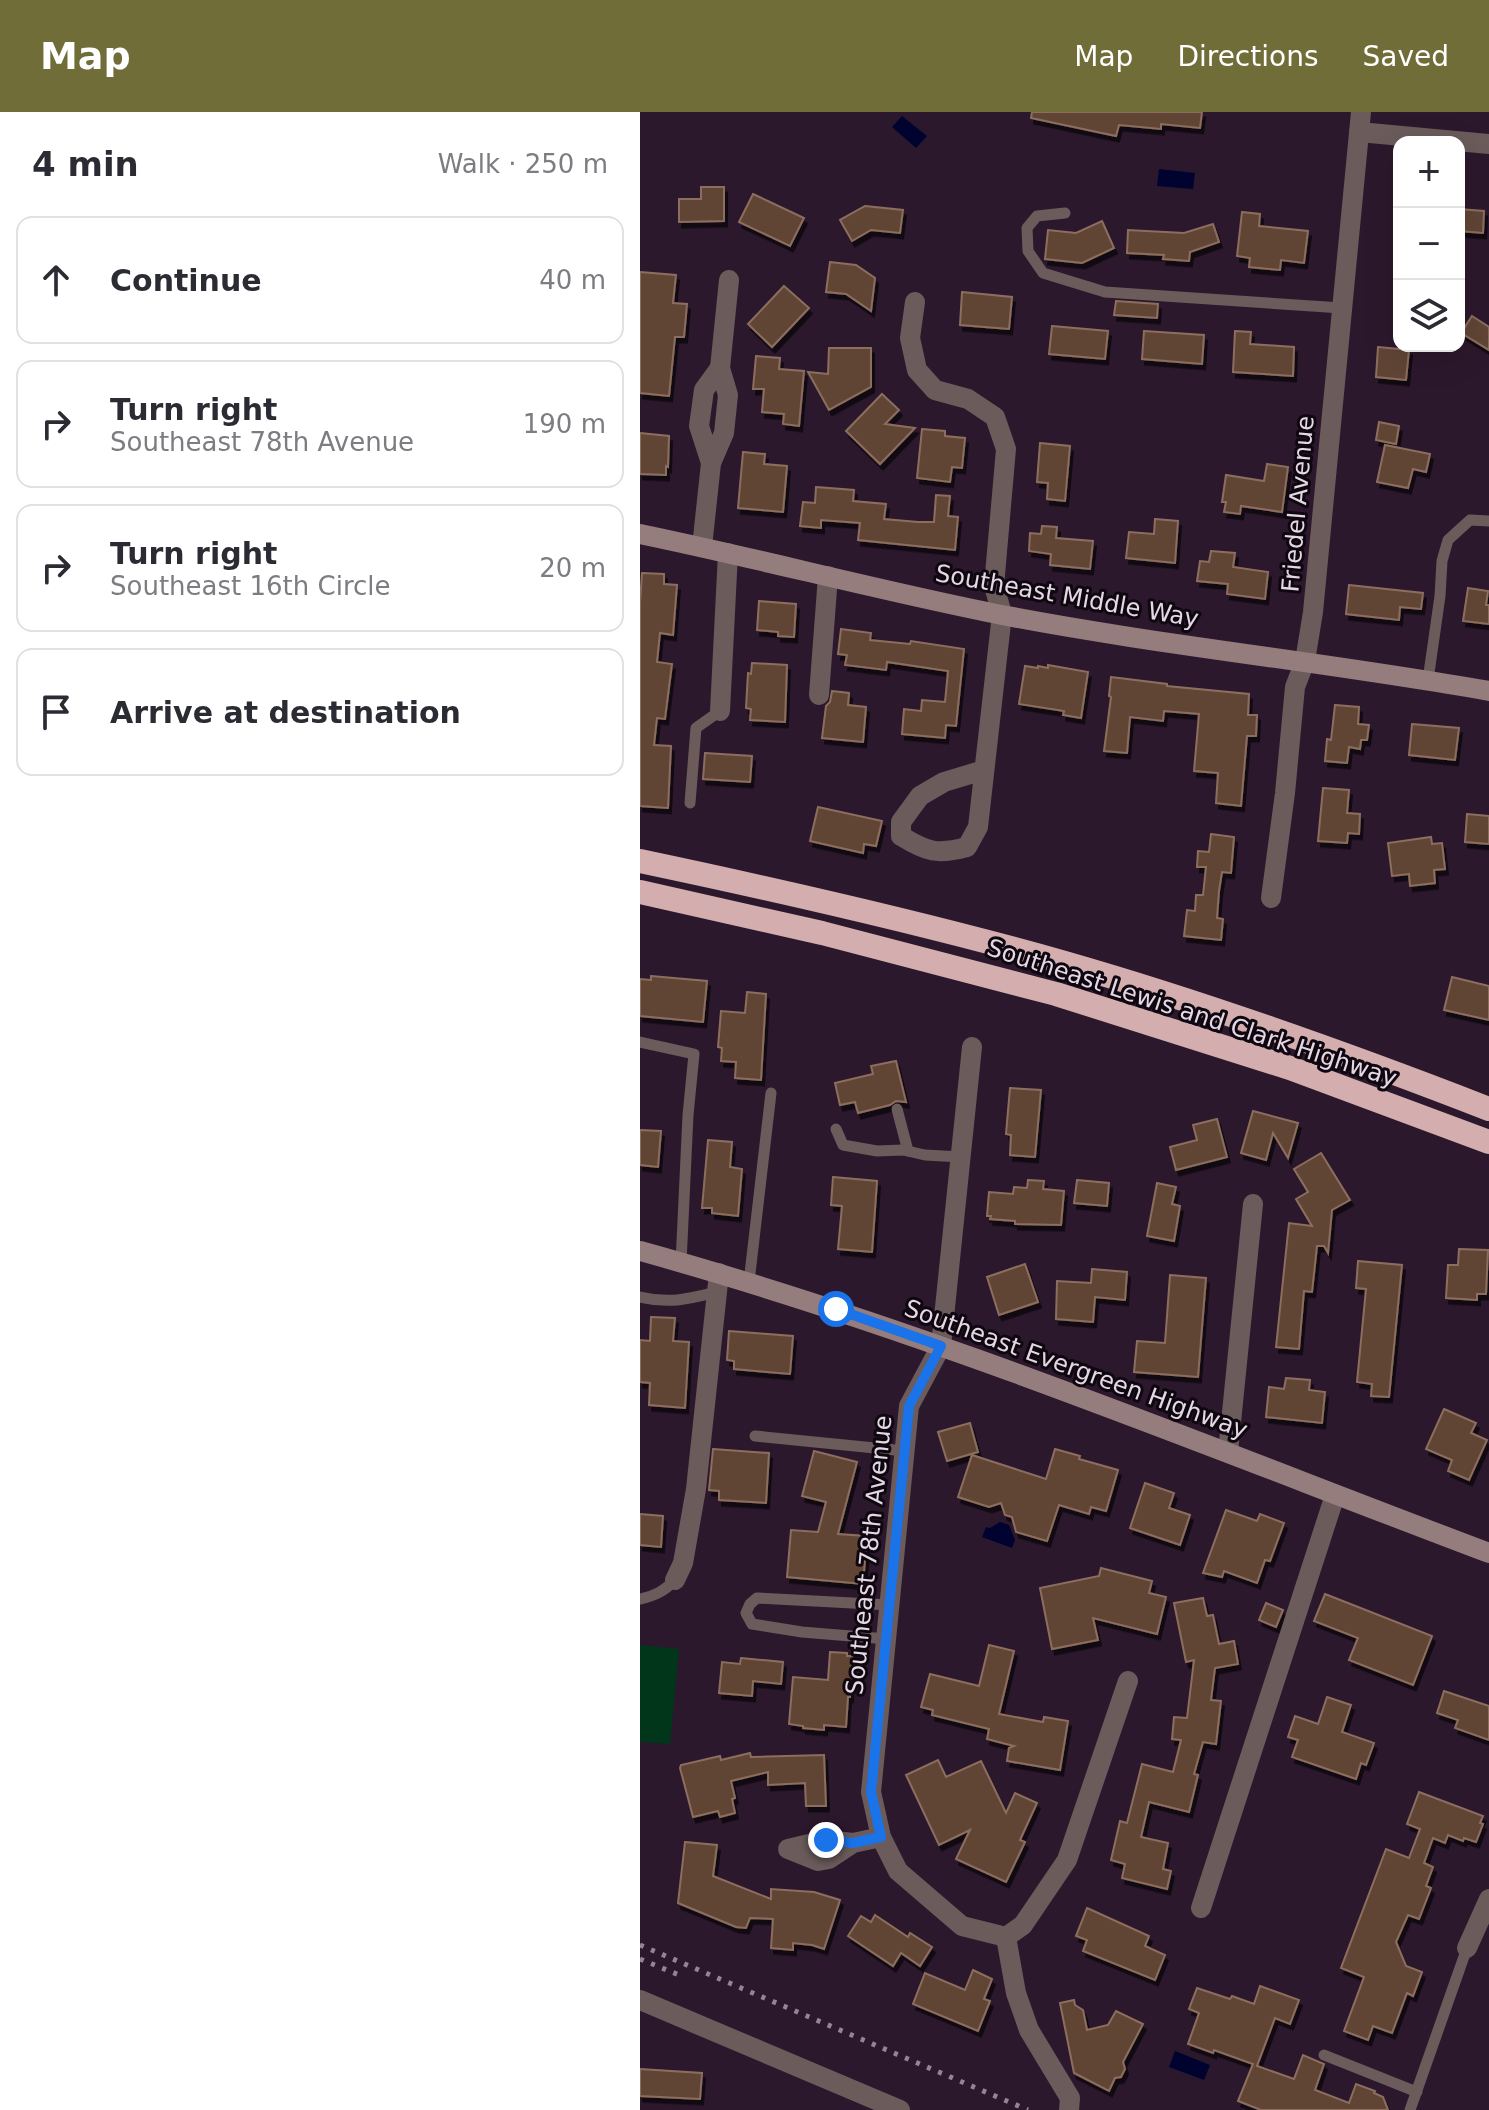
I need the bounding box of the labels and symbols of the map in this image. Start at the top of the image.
street label: Friedel Avenue [1276,415,1320,593]
street label: Southeast Middle Way [933,559,1201,633]
street label: Southeast Lewis and Clark Highway [984,933,1400,1093]
route start [818,1291,854,1327]
street label: Southeast Evergreen Highway [901,1294,1251,1444]
street label: Southeast 78th Avenue [840,1414,898,1696]
route end [808,1822,844,1858]

